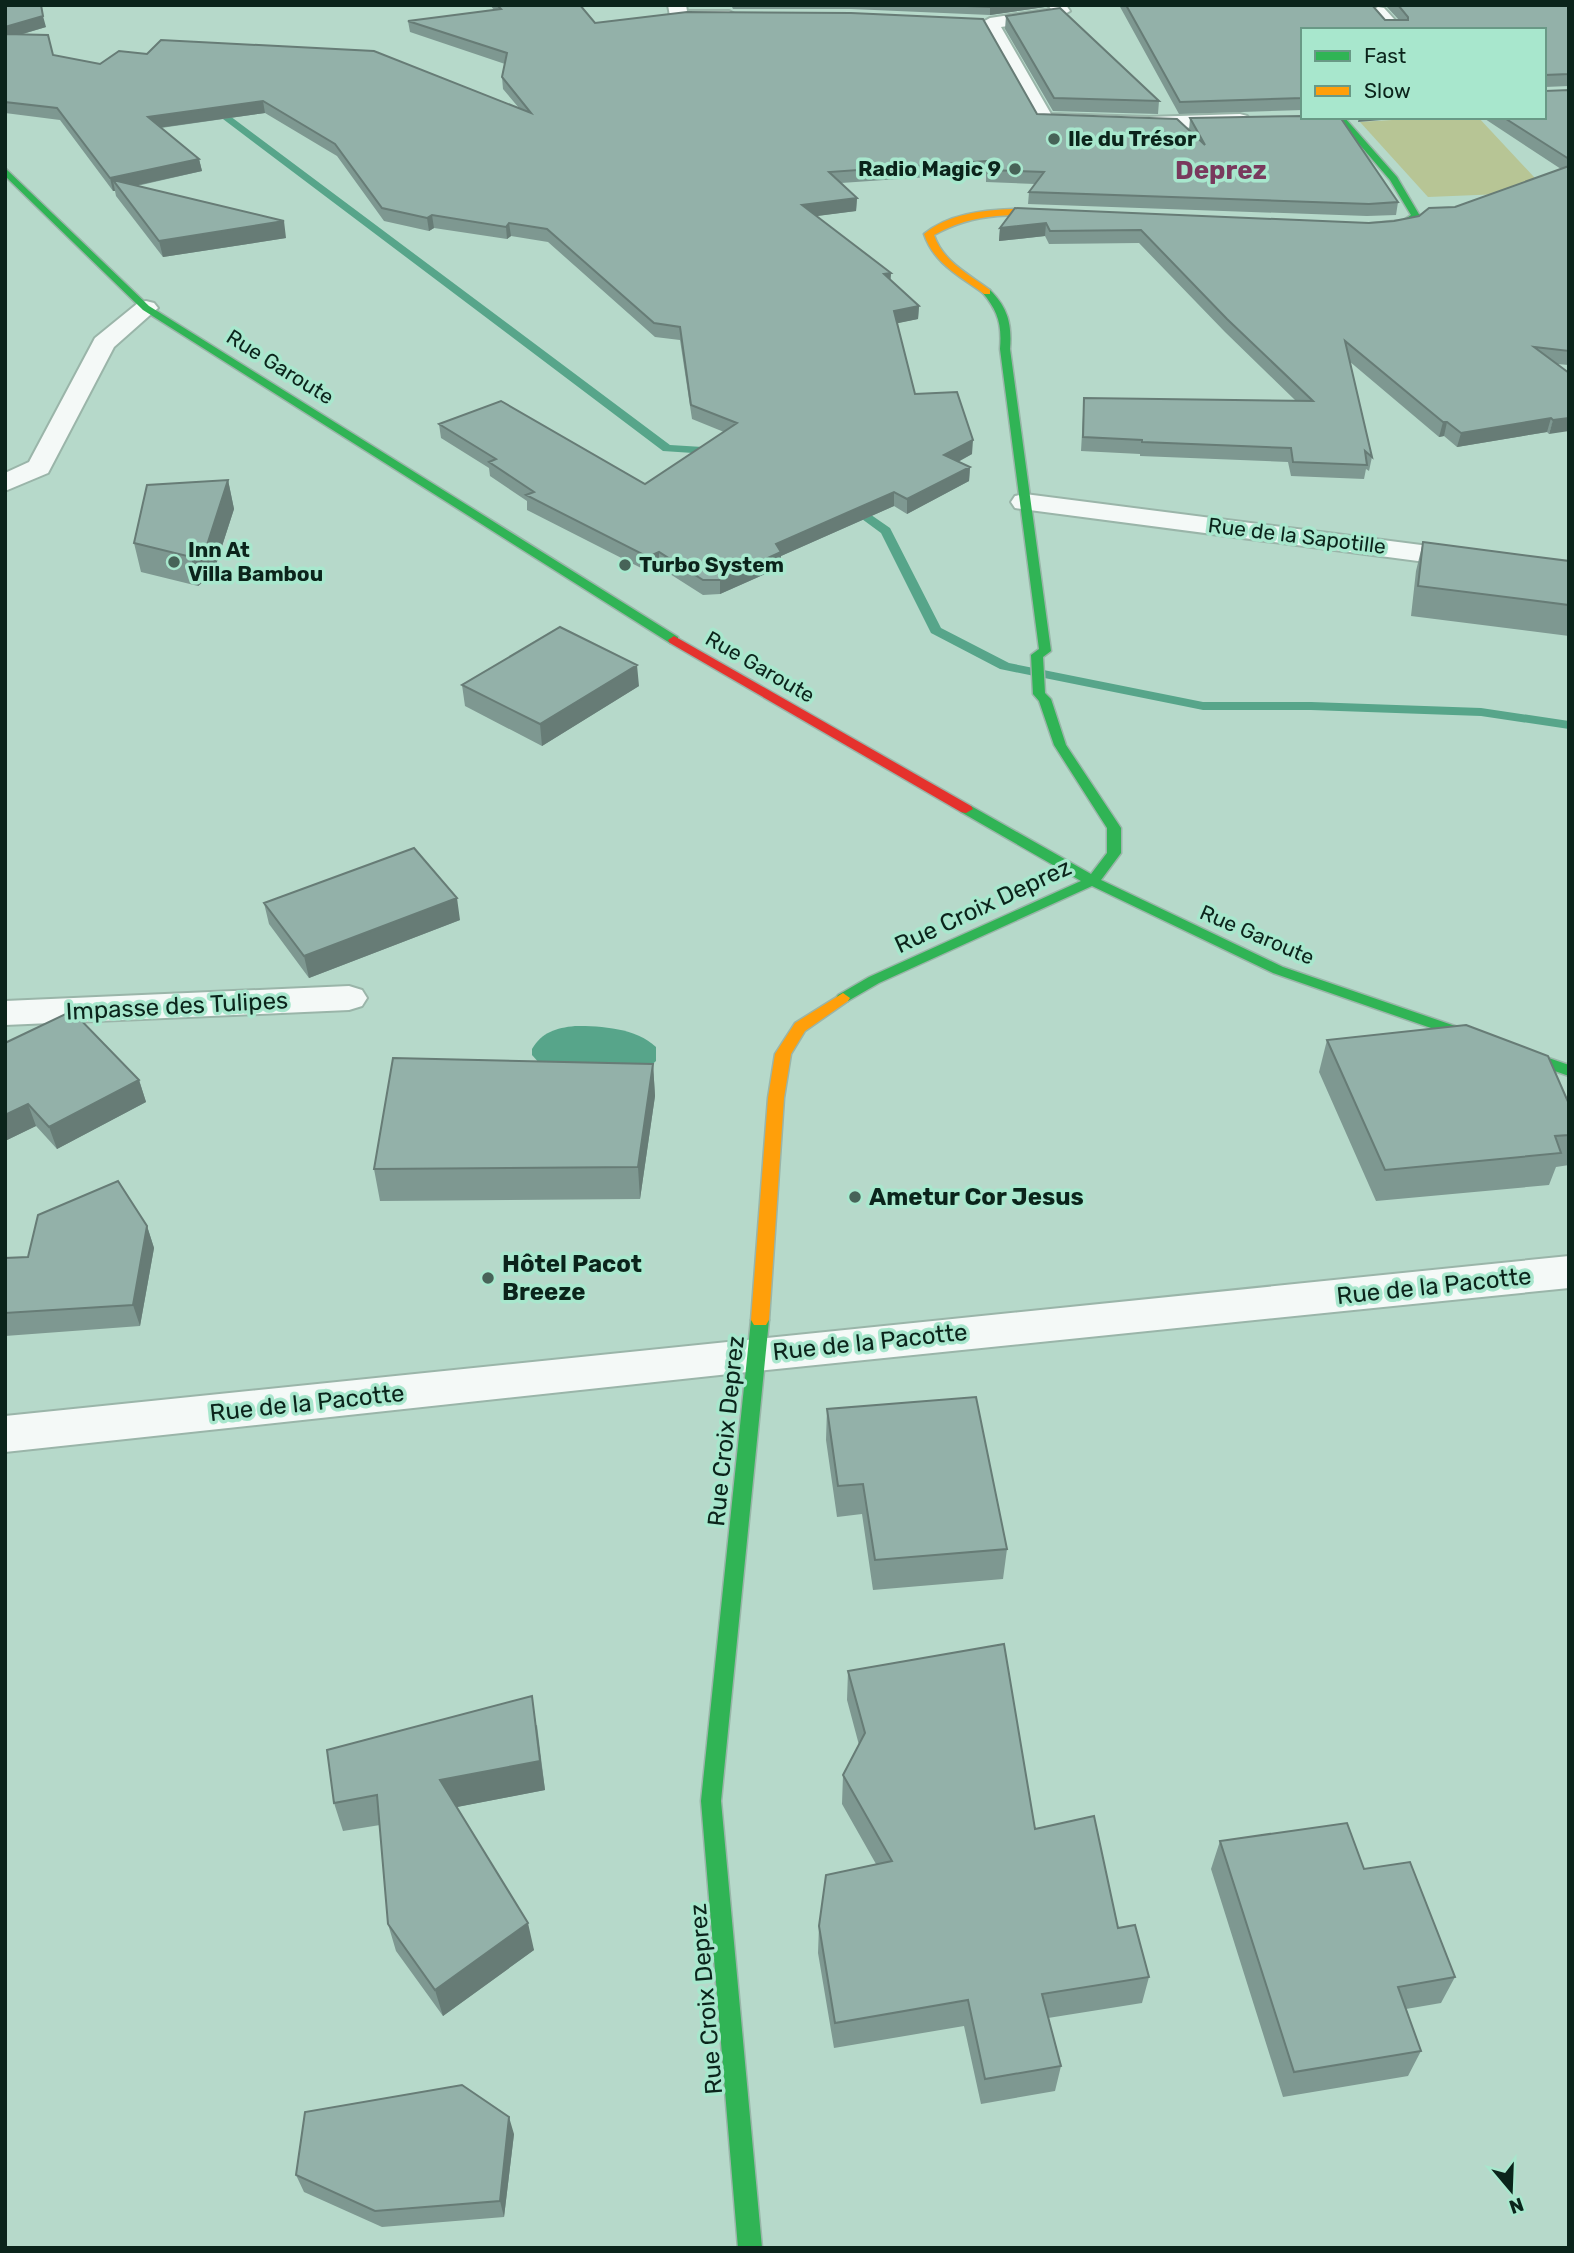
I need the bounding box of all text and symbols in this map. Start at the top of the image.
legend [1301,28,1546,119]
text: Fast [1364,43,1406,68]
text: Slow [1364,78,1411,103]
place label: Ile du Trésor [1068,126,1197,151]
marker: Ile du Trésor [1046,131,1062,147]
district label: Deprez [1175,155,1267,186]
place label: Radio Magic 9 [858,156,1001,181]
marker: Radio Magic 9 [1007,161,1023,177]
street label: Rue Garoute [222,324,338,409]
street label: Rue de la Sapotille [1207,512,1387,559]
place label: Inn At Villa Bambou [188,537,323,586]
place label: Turbo System [639,552,784,577]
marker: Inn At Villa Bambou [166,554,182,570]
marker: Turbo System [617,557,633,573]
street label: Rue Garoute [701,625,819,708]
street label: Rue Croix Deprez [890,853,1076,959]
street label: Rue Garoute [1196,899,1318,970]
street label: Impasse des Tulipes [65,986,289,1026]
place label: Ametur Cor Jesus [869,1183,1084,1211]
marker: Ametur Cor Jesus [847,1189,863,1205]
place label: Hôtel Pacot Breeze [502,1250,642,1306]
street label: Rue de la Pacotte [1335,1262,1533,1310]
marker: Hôtel Pacot Breeze [480,1270,496,1286]
street label: Rue de la Pacotte [771,1318,969,1366]
street label: Rue Croix Deprez [702,1334,750,1528]
street label: Rue de la Pacotte [208,1379,406,1427]
street label: Rue Croix Deprez [684,1902,728,2096]
north arrow [1476,2155,1546,2225]
text: N [1506,2193,1527,2219]

